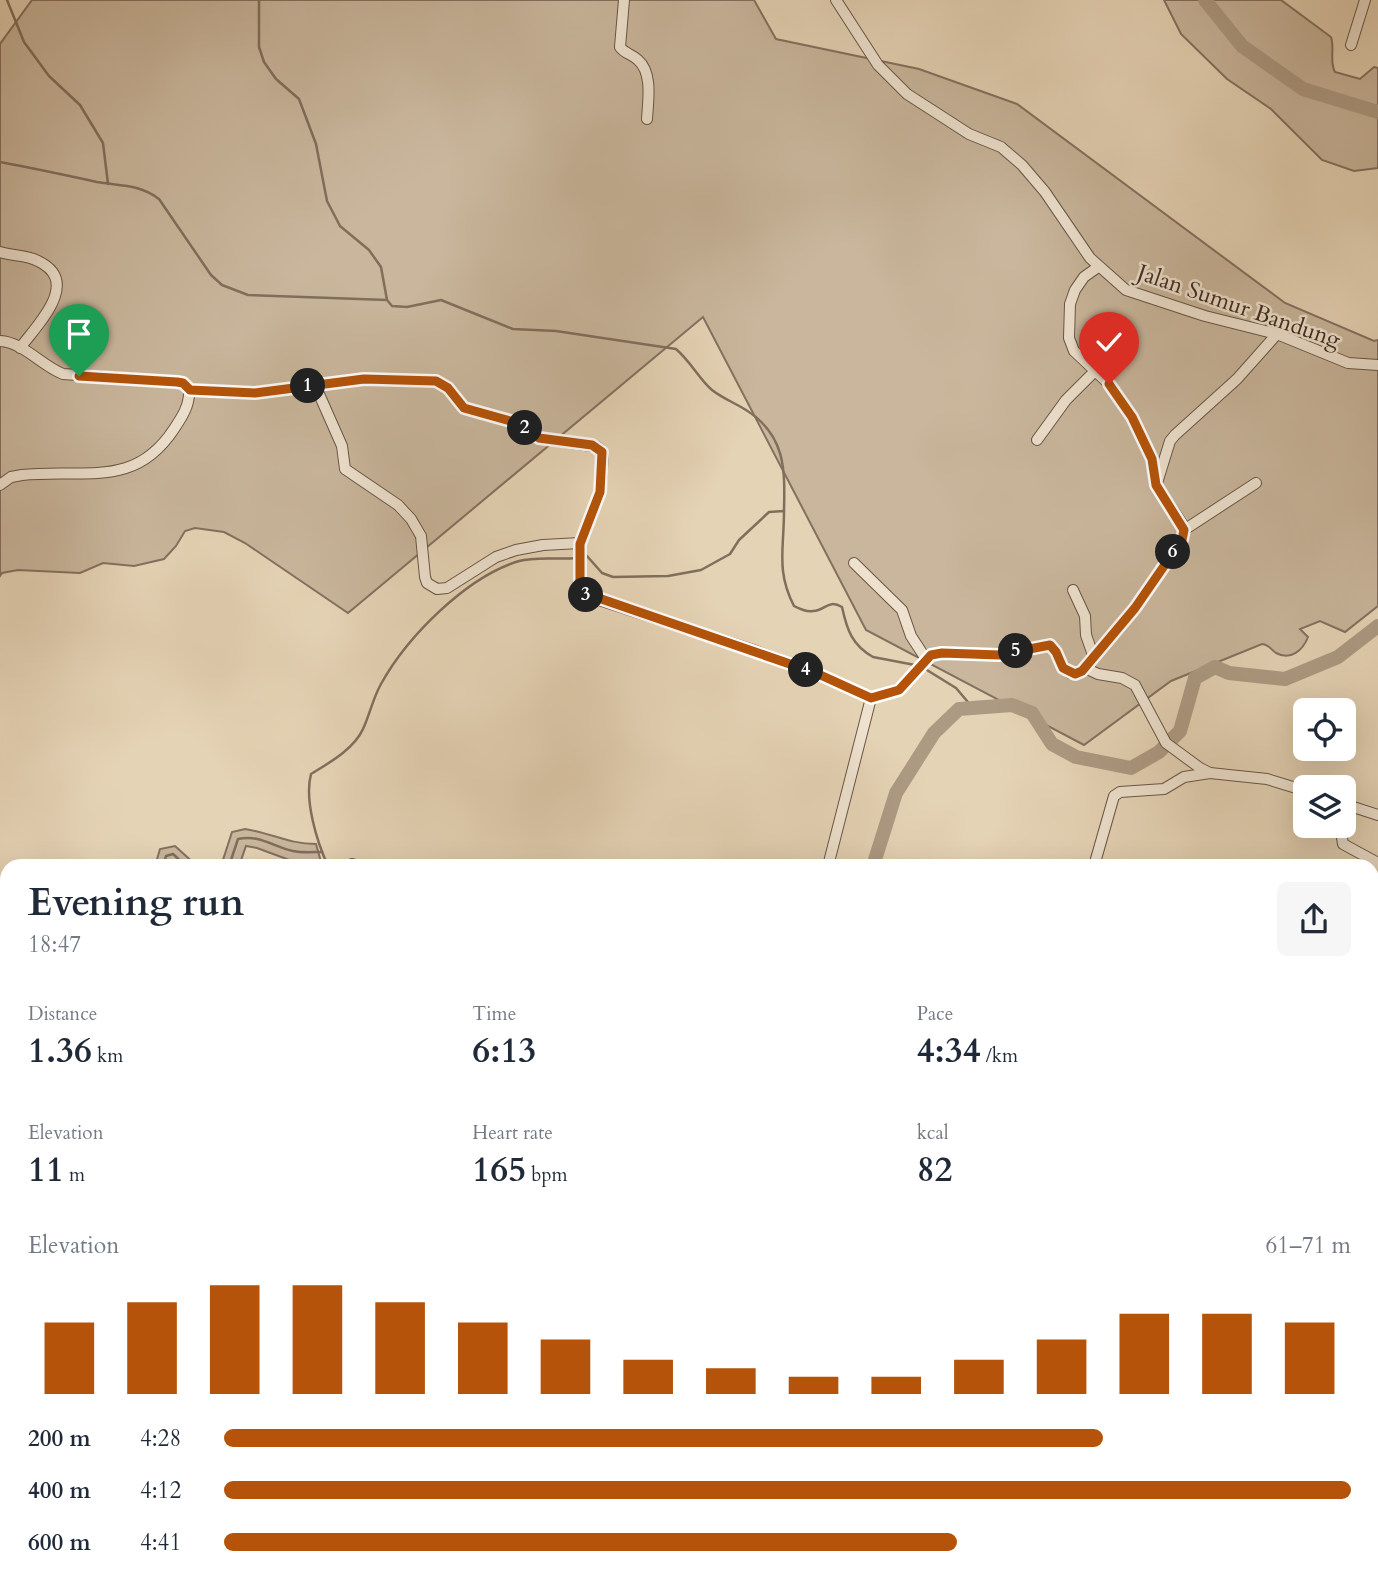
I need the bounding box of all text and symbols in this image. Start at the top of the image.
street label: Jalan Sumur Bandung [1130,256,1345,355]
pin [49,304,109,376]
pin [1079,312,1139,384]
icon: arrive [60,315,98,353]
icon: check [1090,323,1128,361]
pin: 1 [290,368,326,404]
text: 1 [303,372,312,398]
pin: 2 [508,410,542,446]
text: 2 [520,414,529,440]
pin: 6 [1156,534,1190,570]
text: 6 [1168,538,1177,564]
pin: 3 [568,578,604,612]
text: 3 [581,581,590,607]
pin: 5 [998,634,1034,668]
text: 5 [1011,637,1020,663]
pin: 4 [788,652,824,688]
text: 4 [801,656,810,682]
map controls [1293,698,1356,838]
button: locate [1293,698,1356,761]
button: layers [1293,775,1356,838]
text: Evening run [28,877,244,929]
button: share [1277,882,1351,956]
text: 18:47 [28,929,81,960]
text: Distance [28,1001,97,1027]
text: Time [472,1001,516,1027]
text: Pace [917,1001,953,1027]
text: 1.36 [28,1027,92,1075]
text: 6:13 [472,1027,536,1075]
text: 4:34 [917,1027,981,1075]
text: km [92,1043,123,1069]
text: /km [981,1043,1018,1069]
text: Elevation [28,1120,103,1146]
text: Heart rate [472,1120,553,1146]
text: kcal [917,1120,949,1146]
text: 11 [28,1146,64,1194]
text: 165 [472,1146,526,1194]
text: 82 [917,1146,953,1194]
text: m [64,1162,85,1188]
text: bpm [526,1162,568,1188]
text: Elevation [28,1230,119,1261]
text: 61–71 m [1266,1230,1351,1261]
text: 200 m [28,1423,91,1454]
text: 4:28 [140,1423,181,1454]
text: 400 m [28,1475,91,1506]
text: 4:12 [140,1475,181,1506]
text: 600 m [28,1527,91,1558]
text: 4:41 [140,1527,181,1558]

